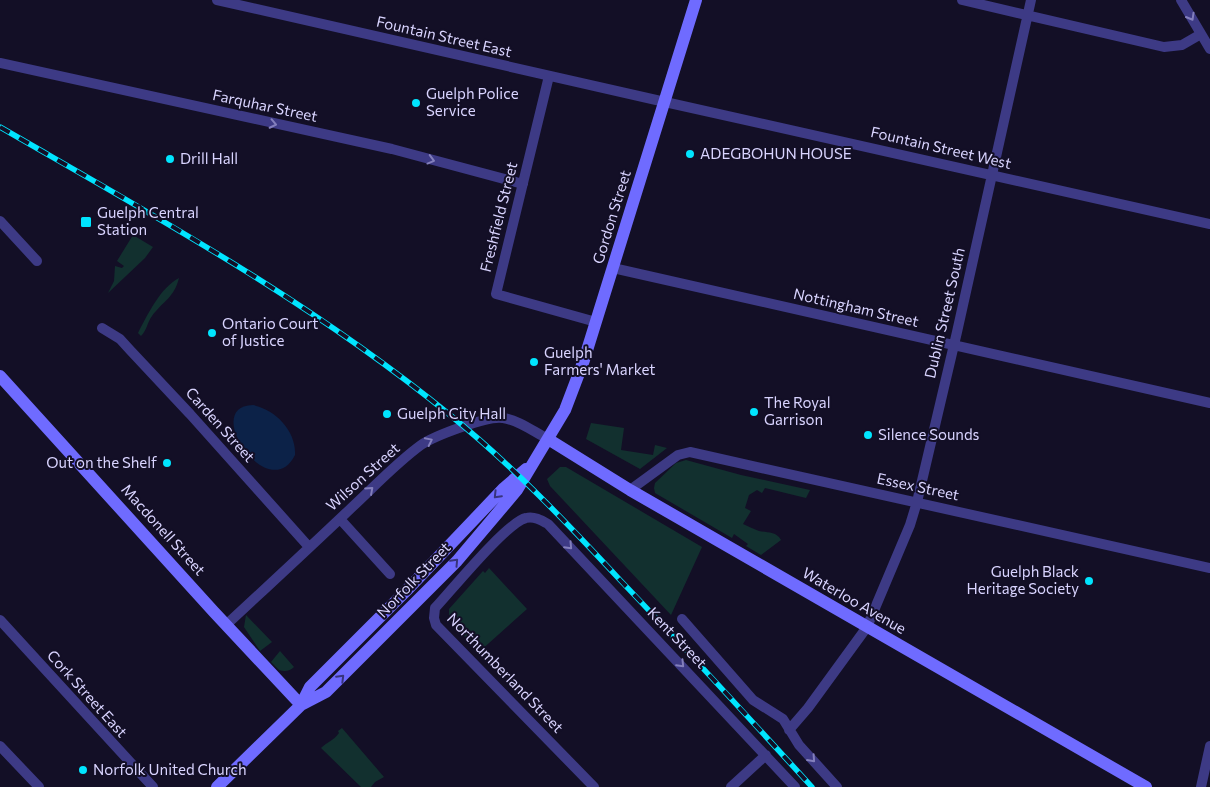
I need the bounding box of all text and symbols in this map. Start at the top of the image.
one-way arrow [1185,11,1195,20]
street label: Fountain Street East [375,12,514,60]
place label: Guelph Police Service [426,84,519,119]
street label: Farquhar Street [211,85,319,125]
marker: Guelph Police Service [410,97,422,109]
one-way arrow [268,118,277,129]
street label: Fountain Street West [869,122,1013,172]
place label: ADEGBOHUN HOUSE [700,144,852,162]
marker: ADEGBOHUN HOUSE [684,148,696,160]
place label: Drill Hall [180,149,238,167]
marker: Drill Hall [164,153,176,165]
one-way arrow [427,154,436,165]
street label: Freshfield Street [476,160,520,274]
street label: Gordon Street [588,168,634,266]
place label: Guelph Central Station [97,203,199,238]
marker: Guelph Central Station [79,215,93,229]
street label: Dublin Street South [920,246,968,380]
street label: Nottingham Street [792,284,921,330]
place label: Ontario Court of Justice [222,314,318,349]
marker: Ontario Court of Justice [206,327,218,339]
place label: Guelph Farmers' Market [544,343,655,378]
marker: Guelph Farmers' Market [528,356,540,368]
street label: Carden Street [183,383,259,465]
place label: The Royal Garrison [764,393,831,428]
place label: Guelph City Hall [397,404,506,422]
marker: The Royal Garrison [748,406,760,418]
marker: Guelph City Hall [381,408,393,420]
place label: Silence Sounds [878,425,980,443]
marker: Silence Sounds [862,429,874,441]
one-way arrow [424,437,433,447]
street label: Wilson Street [322,439,403,514]
place label: Out on the Shelf [46,453,157,471]
marker: Out on the Shelf [161,457,173,469]
street label: Essex Street [875,469,961,504]
street label: Macdonell Street [118,480,209,579]
one-way arrow [365,487,374,496]
one-way arrow [494,489,503,498]
street label: Norfolk Street [373,538,454,621]
one-way arrow [563,541,572,550]
one-way arrow [449,559,458,568]
place label: Guelph Black Heritage Society [966,562,1079,597]
street label: Waterloo Avenue [799,563,910,637]
marker: Guelph Black Heritage Society [1083,575,1095,587]
street label: Kent Street [644,603,711,671]
street label: Northumberland Street [444,609,568,736]
street label: Cork Street East [44,646,132,741]
one-way arrow [675,658,684,667]
one-way arrow [335,674,344,683]
one-way arrow [806,754,815,763]
place label: Norfolk United Church [93,760,247,778]
marker: Norfolk United Church [77,764,89,776]

